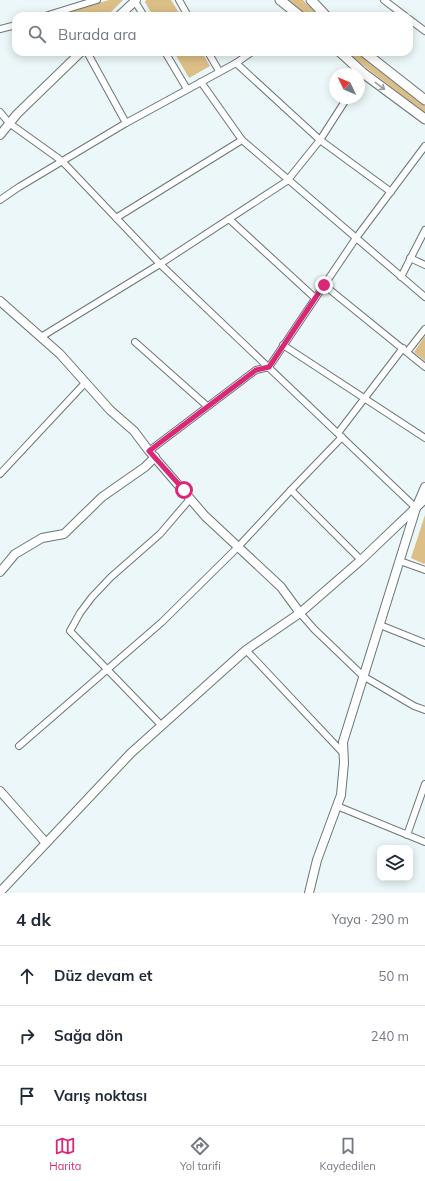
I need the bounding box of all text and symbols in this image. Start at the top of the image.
search box [12,12,413,56]
icon: search [26,23,48,45]
text: Burada ara [58,25,137,44]
north arrow [329,68,365,104]
one-way arrow [375,82,386,90]
route end [315,276,333,294]
route start [175,481,193,499]
map controls [377,845,413,881]
button: layers [377,845,413,881]
text: 4 dk [16,909,51,930]
text: Yaya · 290 m [332,911,409,927]
icon: ahead [16,965,38,987]
text: Düz devam et [54,966,153,985]
text: 50 m [379,968,409,984]
icon: right [16,1025,38,1047]
text: Sağa dön [54,1026,123,1045]
text: 240 m [371,1028,409,1044]
icon: arrive [16,1085,38,1107]
text: Varış noktası [54,1086,147,1105]
tab: Harita [49,1135,81,1173]
tab: Yol tarifi [180,1135,221,1173]
tab: Kaydedilen [319,1135,376,1173]

